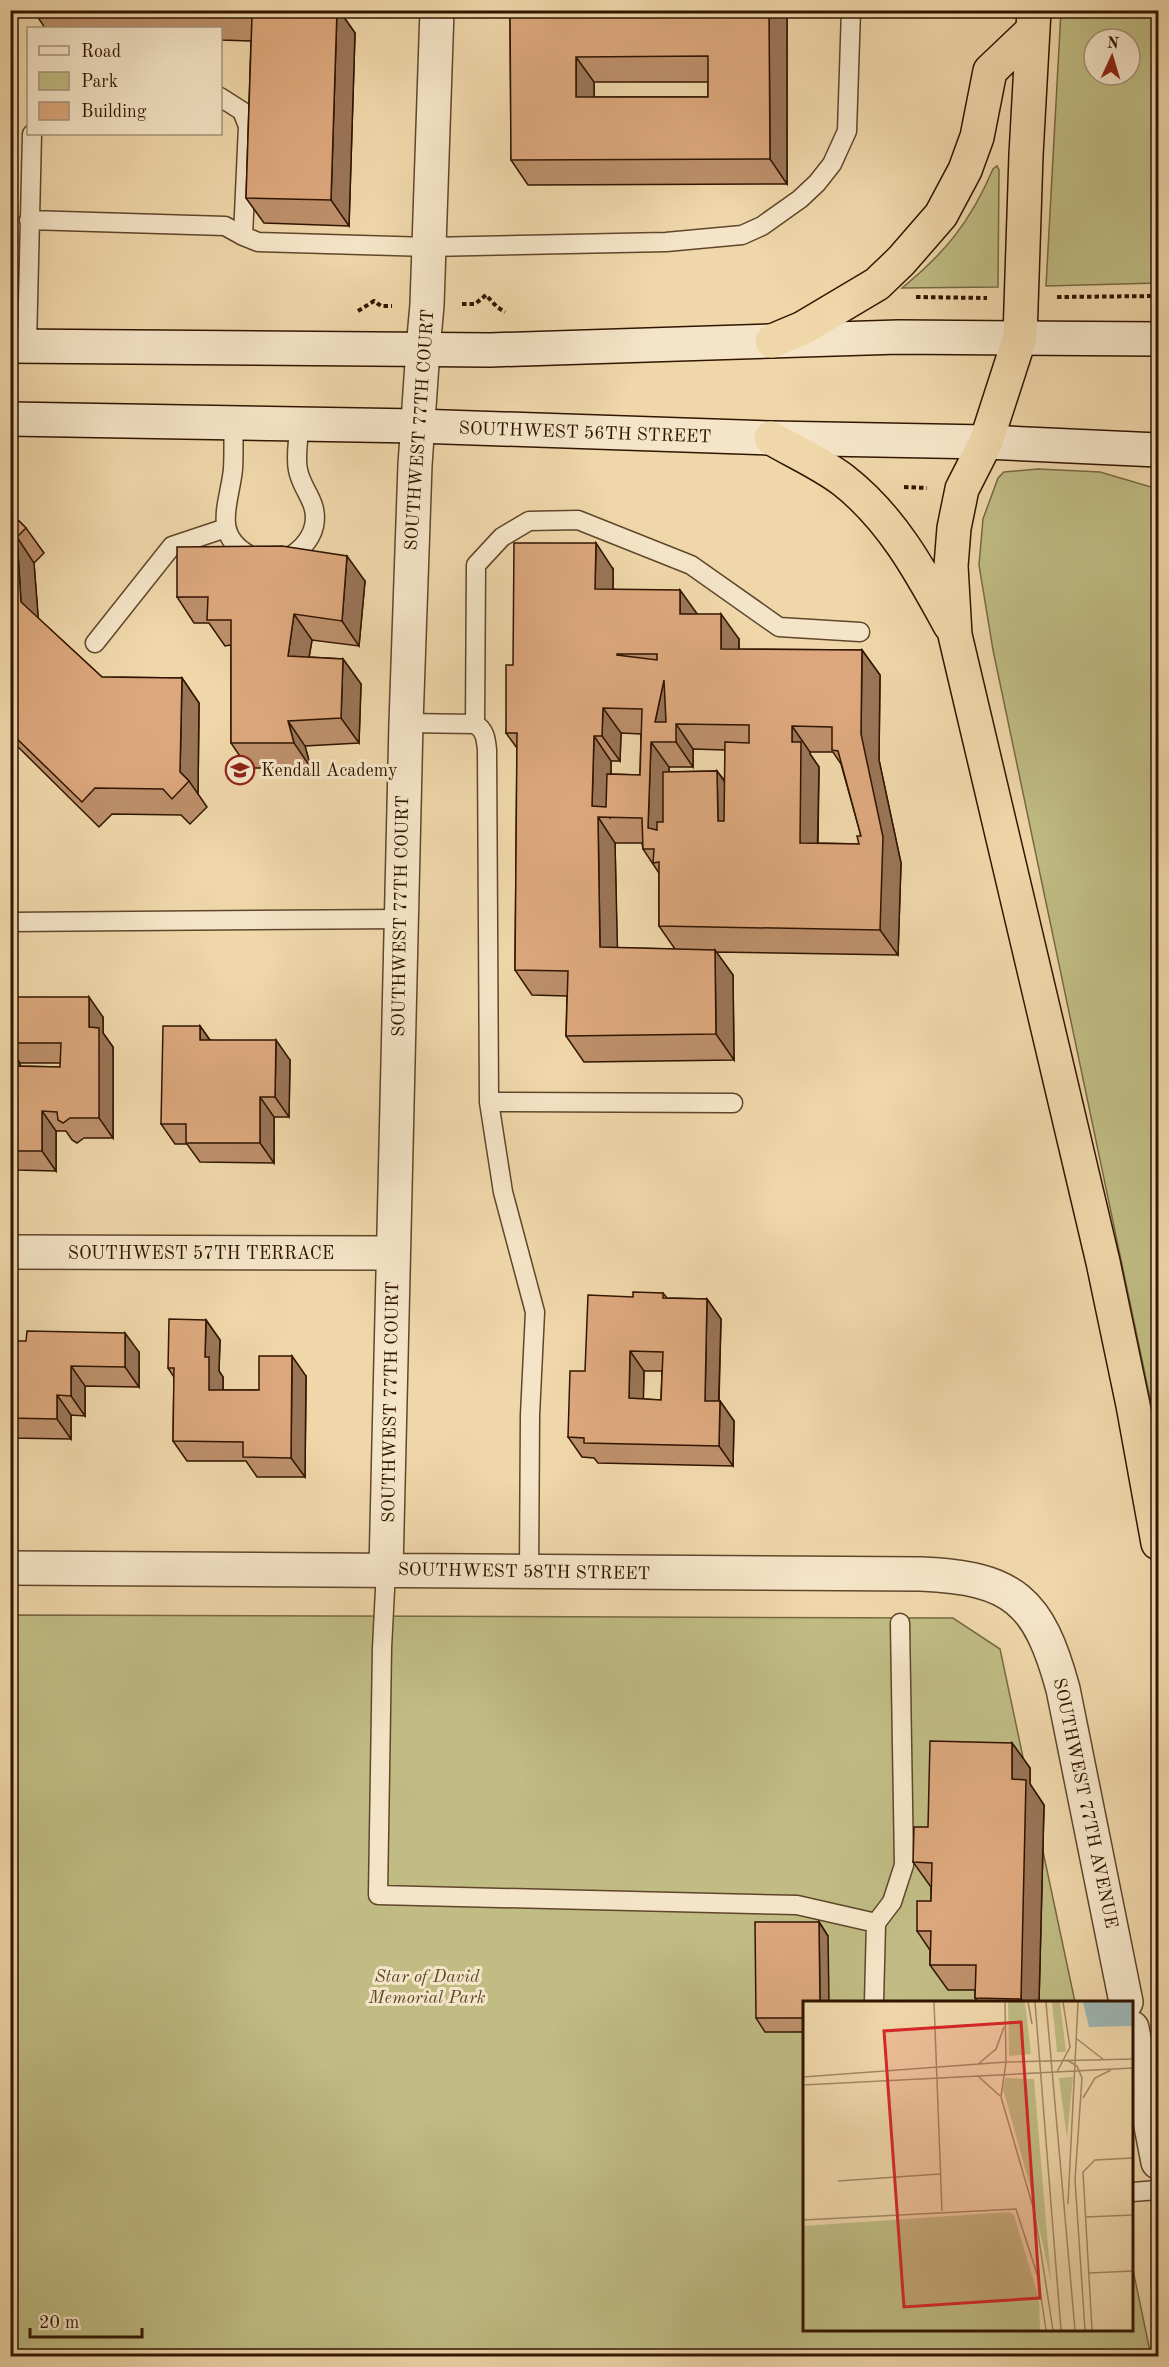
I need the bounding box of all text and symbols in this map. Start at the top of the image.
legend [27,27,222,135]
north arrow [1082,27,1142,87]
text: N [1106,36,1120,52]
text: Road [81,43,121,61]
text: Park [81,73,118,91]
text: Building [81,103,147,121]
street label: SOUTHWEST 77TH COURT [403,309,437,551]
street label: SOUTHWEST 56TH STREET [458,420,711,446]
school or university icon: Kendall Academy [224,754,256,786]
place label: Kendall Academy [261,762,398,780]
street label: SOUTHWEST 77TH COURT [390,795,412,1037]
street label: SOUTHWEST 57TH TERRACE [68,1245,334,1263]
street label: SOUTHWEST 77TH COURT [380,1281,402,1523]
street label: SOUTHWEST 58TH STREET [398,1561,650,1583]
street label: SOUTHWEST 77TH AVENUE [1050,1676,1120,1930]
park label: Star of David Memorial Park [367,1968,486,2007]
inset map [803,2001,1133,2331]
scale bar [30,2301,142,2339]
text: 20 m [39,2314,79,2332]

